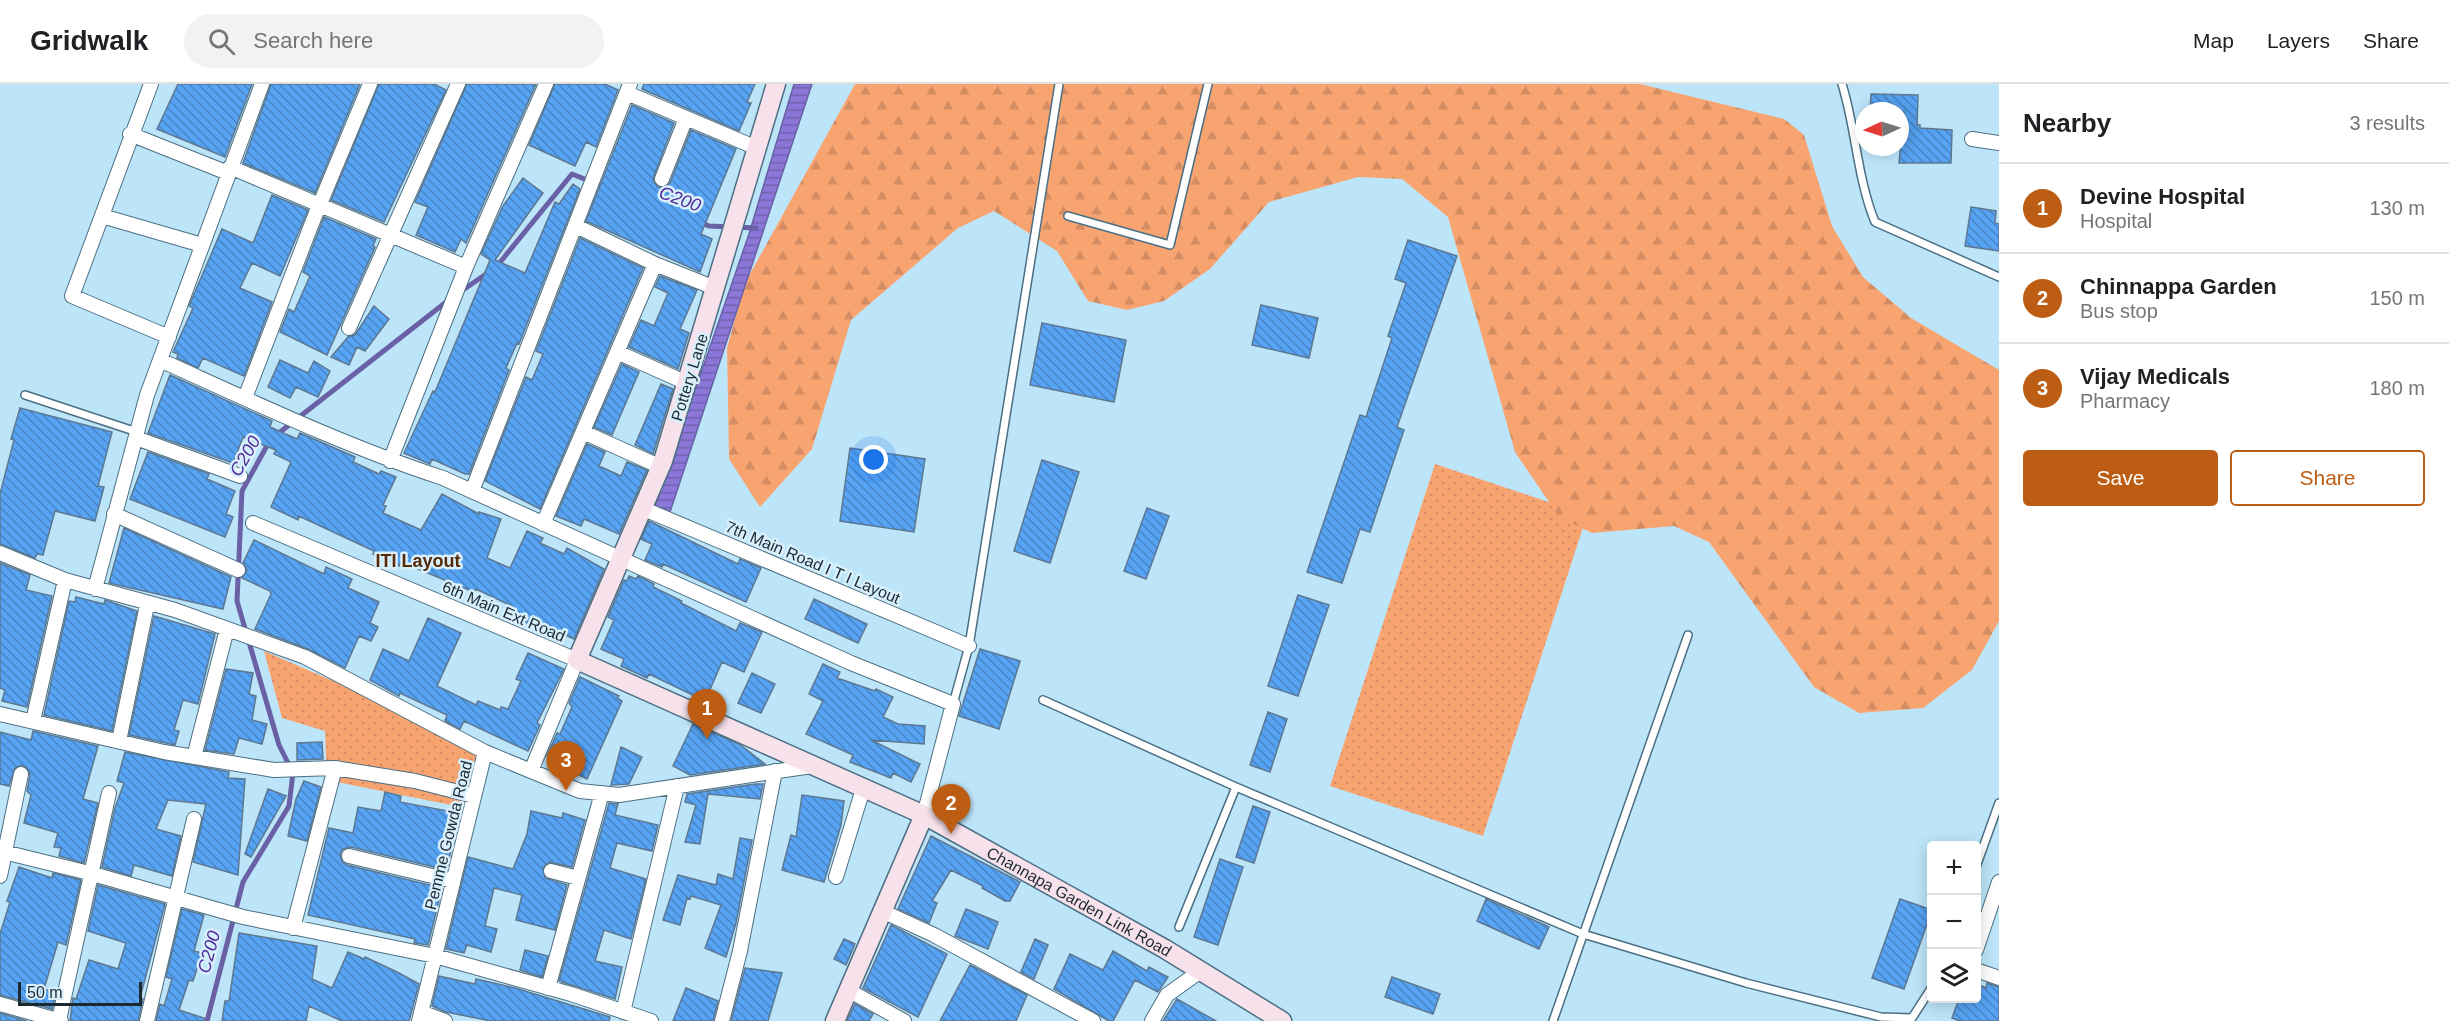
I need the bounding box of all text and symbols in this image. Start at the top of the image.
search box [184,14,604,68]
text: Gridwalk [30,25,148,56]
icon: search [205,25,238,58]
text: Search here [253,28,373,53]
text: Map [2193,29,2234,52]
text: Layers [2267,29,2330,52]
text: Share [2363,29,2419,52]
north arrow [1855,102,1909,156]
text: Nearby [2023,108,2111,138]
text: 3 results [2349,112,2425,134]
water label: C200 [656,182,704,216]
text: Devine Hospital [2080,184,2245,209]
text: 1 [2037,197,2048,219]
text: 130 m [2369,197,2425,219]
text: Hospital [2080,210,2152,232]
text: Chinnappa Garden [2080,274,2277,299]
text: 2 [2037,287,2048,309]
text: 150 m [2369,287,2425,309]
text: Bus stop [2080,300,2158,322]
street label: Pottery Lane [668,331,711,423]
text: Vijay Medicals [2080,364,2230,389]
text: 3 [2037,377,2048,399]
text: 180 m [2369,377,2425,399]
text: Pharmacy [2080,390,2170,412]
water label: C200 [226,432,264,480]
your location [859,445,888,474]
button: Save [2023,450,2218,506]
button: Share [2230,450,2425,506]
street label: 7th Main Road I T I Layout [723,518,903,607]
district label: ITI Layout [376,551,461,571]
street label: 6th Main Ext Road [440,578,568,645]
pin: 1 [688,690,726,739]
pin: 3 [546,742,586,791]
street label: Pemme Gowda Road [422,759,475,911]
pin: 2 [932,784,970,834]
map controls [1927,841,1981,1003]
button: + [1927,841,1981,895]
street label: Channapa Garden Link Road [984,844,1174,960]
button: − [1927,895,1981,949]
water label: C200 [194,929,224,975]
button: layers [1927,949,1981,1003]
scale bar [18,979,142,1006]
text: 50 m [27,984,63,1001]

